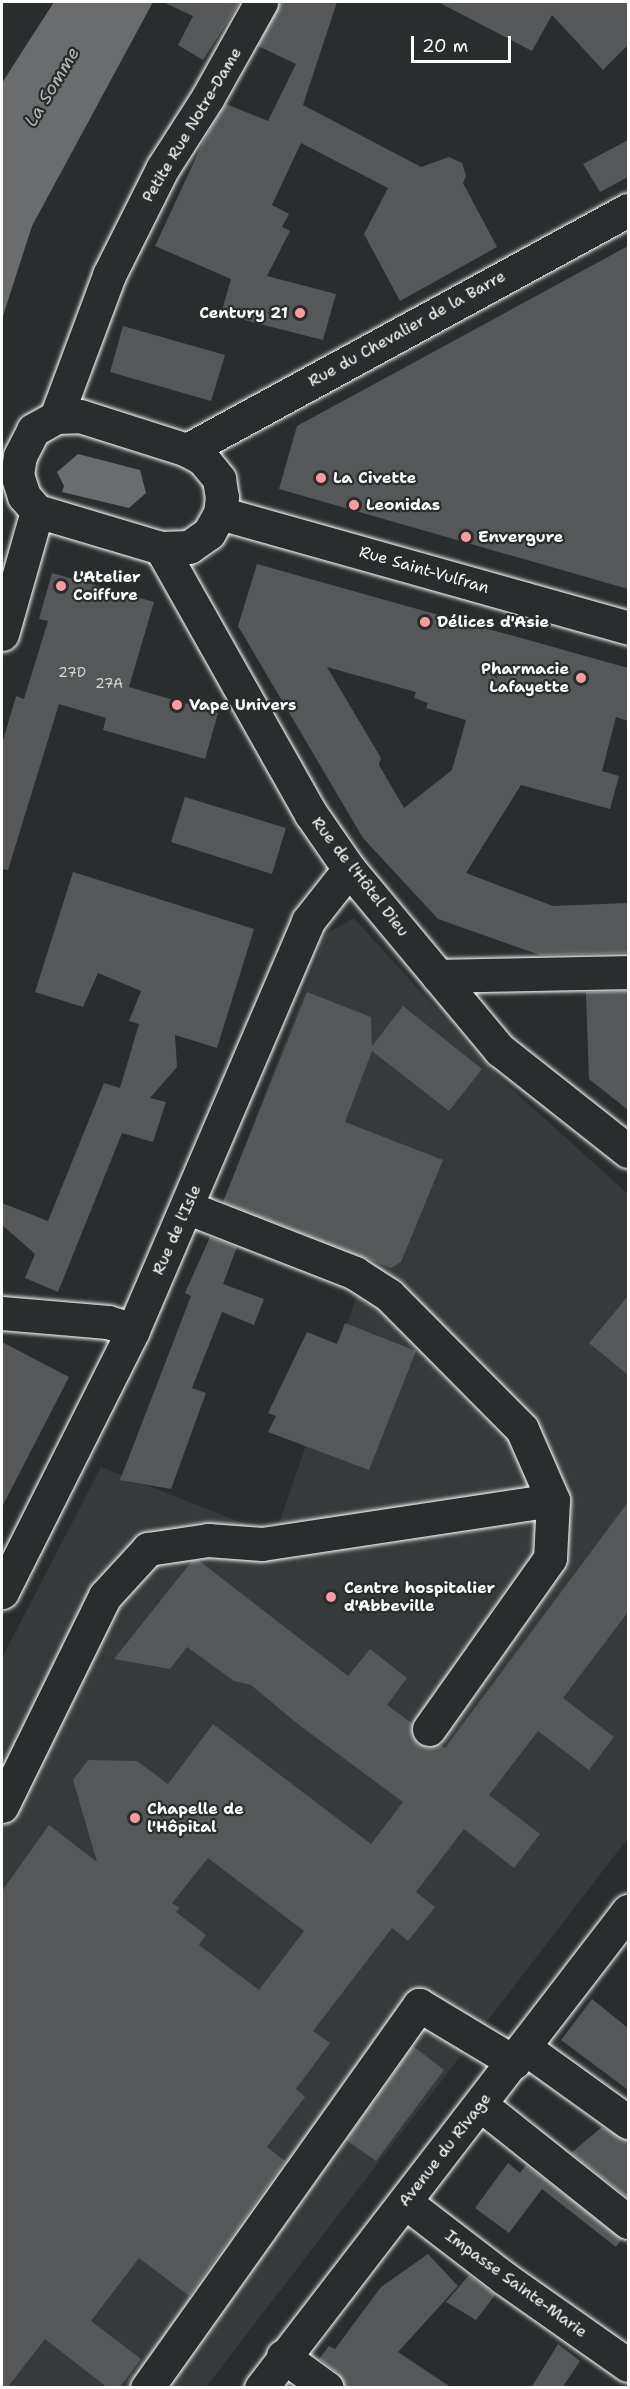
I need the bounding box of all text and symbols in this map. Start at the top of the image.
scale bar [414,24,514,62]
text: 20 m [422,34,468,58]
water label: La Somme [20,43,84,131]
street label: Petite Rue Notre-Dame [138,44,246,206]
street label: Rue du Chevalier de la Barre [305,267,509,391]
place label: Century 21 [199,303,288,323]
marker: Century 21 [293,306,307,320]
place label: La Civette [333,468,416,488]
marker: La Civette [314,471,328,485]
place label: Leonidas [366,495,440,515]
marker: Leonidas [347,498,361,512]
place label: Envergure [478,527,563,547]
marker: Envergure [459,530,473,544]
street label: Rue Saint-Vulfran [357,542,491,598]
place label: L'Atelier Coiffure [73,567,141,605]
marker: L'Atelier Coiffure [54,579,68,593]
place label: Délices d'Asie [437,612,549,632]
marker: Délices d'Asie [418,615,432,629]
place label: Pharmacie Lafayette [481,659,569,697]
house number: 27D [58,664,86,680]
marker: Pharmacie Lafayette [574,671,588,685]
house number: 27A [95,675,123,691]
place label: Vape Univers [189,695,296,715]
marker: Vape Univers [170,698,184,712]
street label: Rue de l'Hôtel Dieu [307,813,413,941]
street label: Rue de l'Isle [149,1182,205,1278]
place label: Centre hospitalier d'Abbeville [344,1578,495,1616]
marker: Centre hospitalier d'Abbeville [322,1588,340,1606]
place label: Chapelle de l'Hôpital [147,1799,244,1837]
marker: Chapelle de l'Hôpital [128,1811,142,1825]
street label: Avenue du Rivage [395,2089,495,2211]
street label: Impasse Sainte-Marie [441,2226,591,2342]

